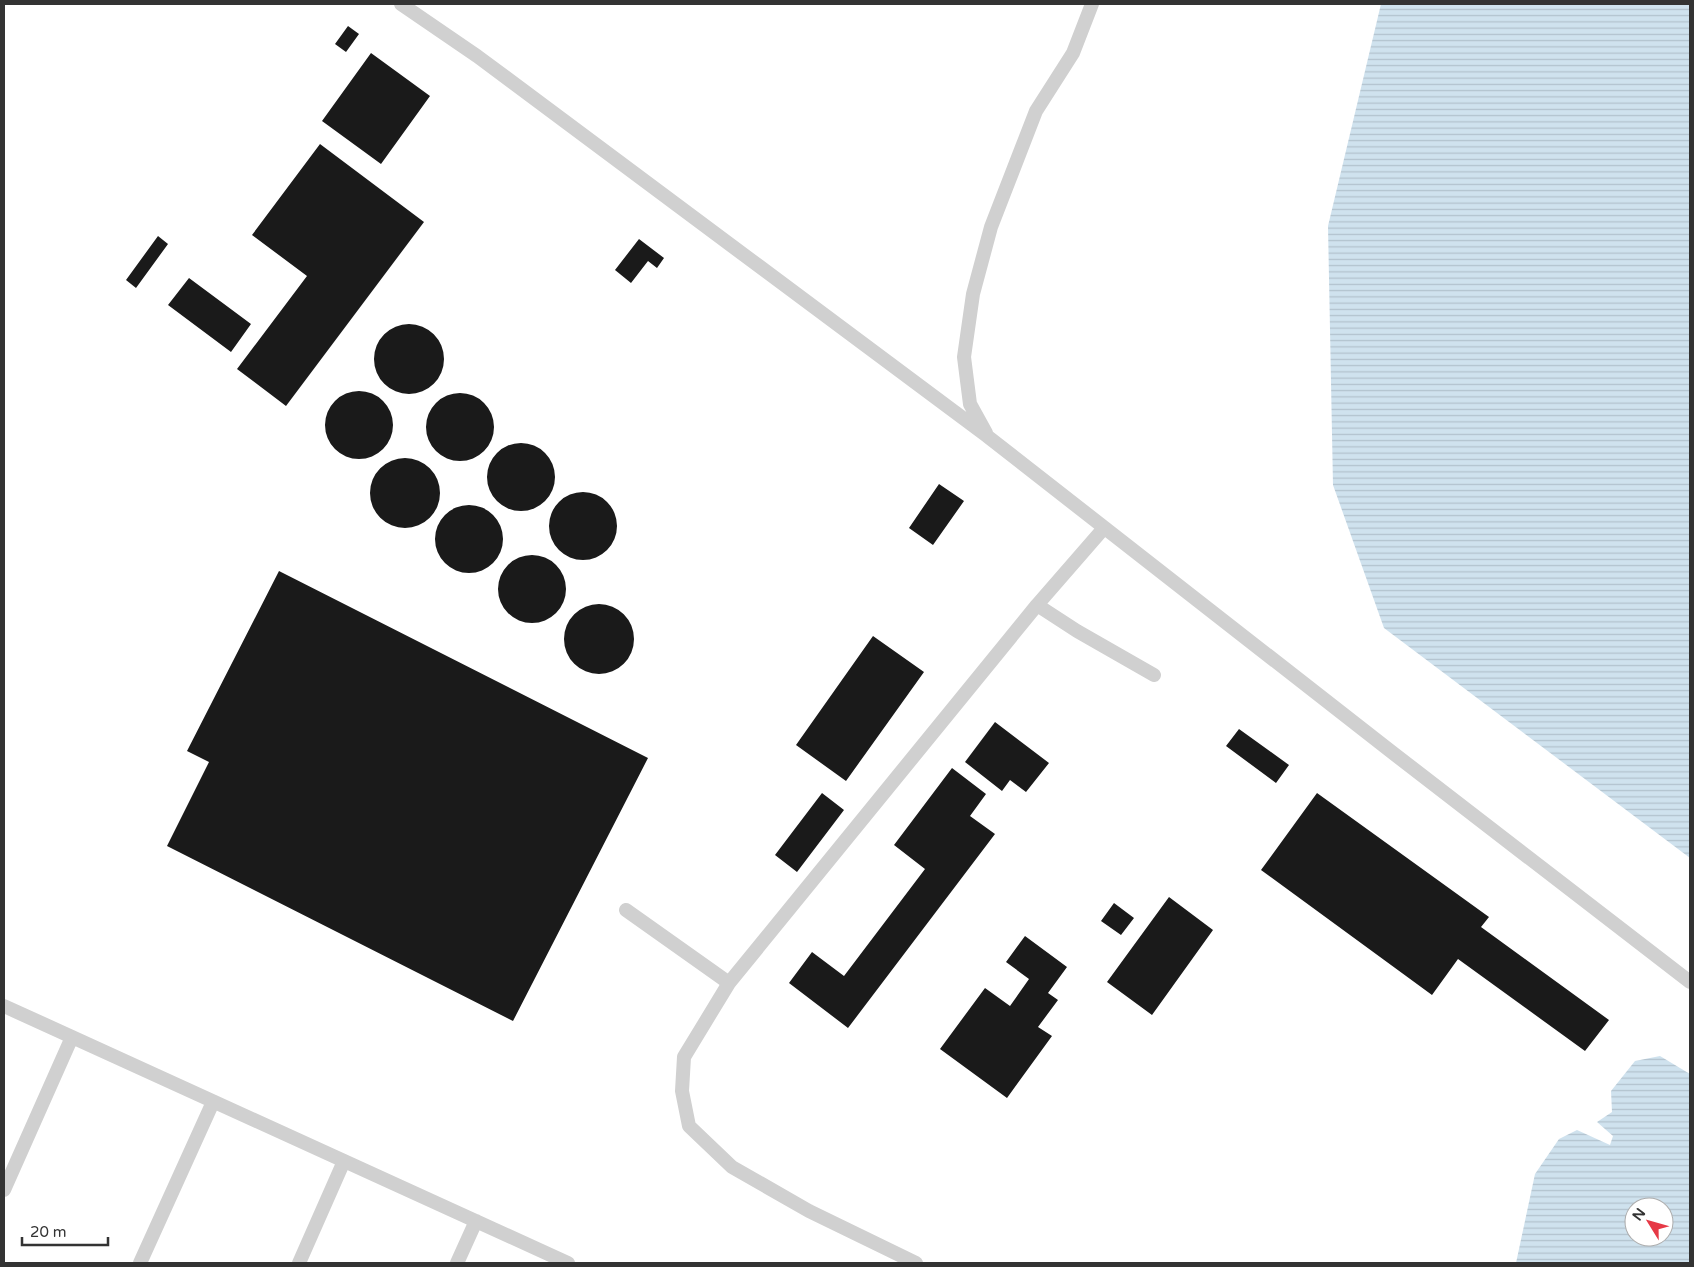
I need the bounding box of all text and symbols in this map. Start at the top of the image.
north arrow [1624,1197,1674,1247]
text: N [1629,1205,1649,1224]
scale bar [22,1214,109,1246]
text: 20 m [30,1223,67,1241]

